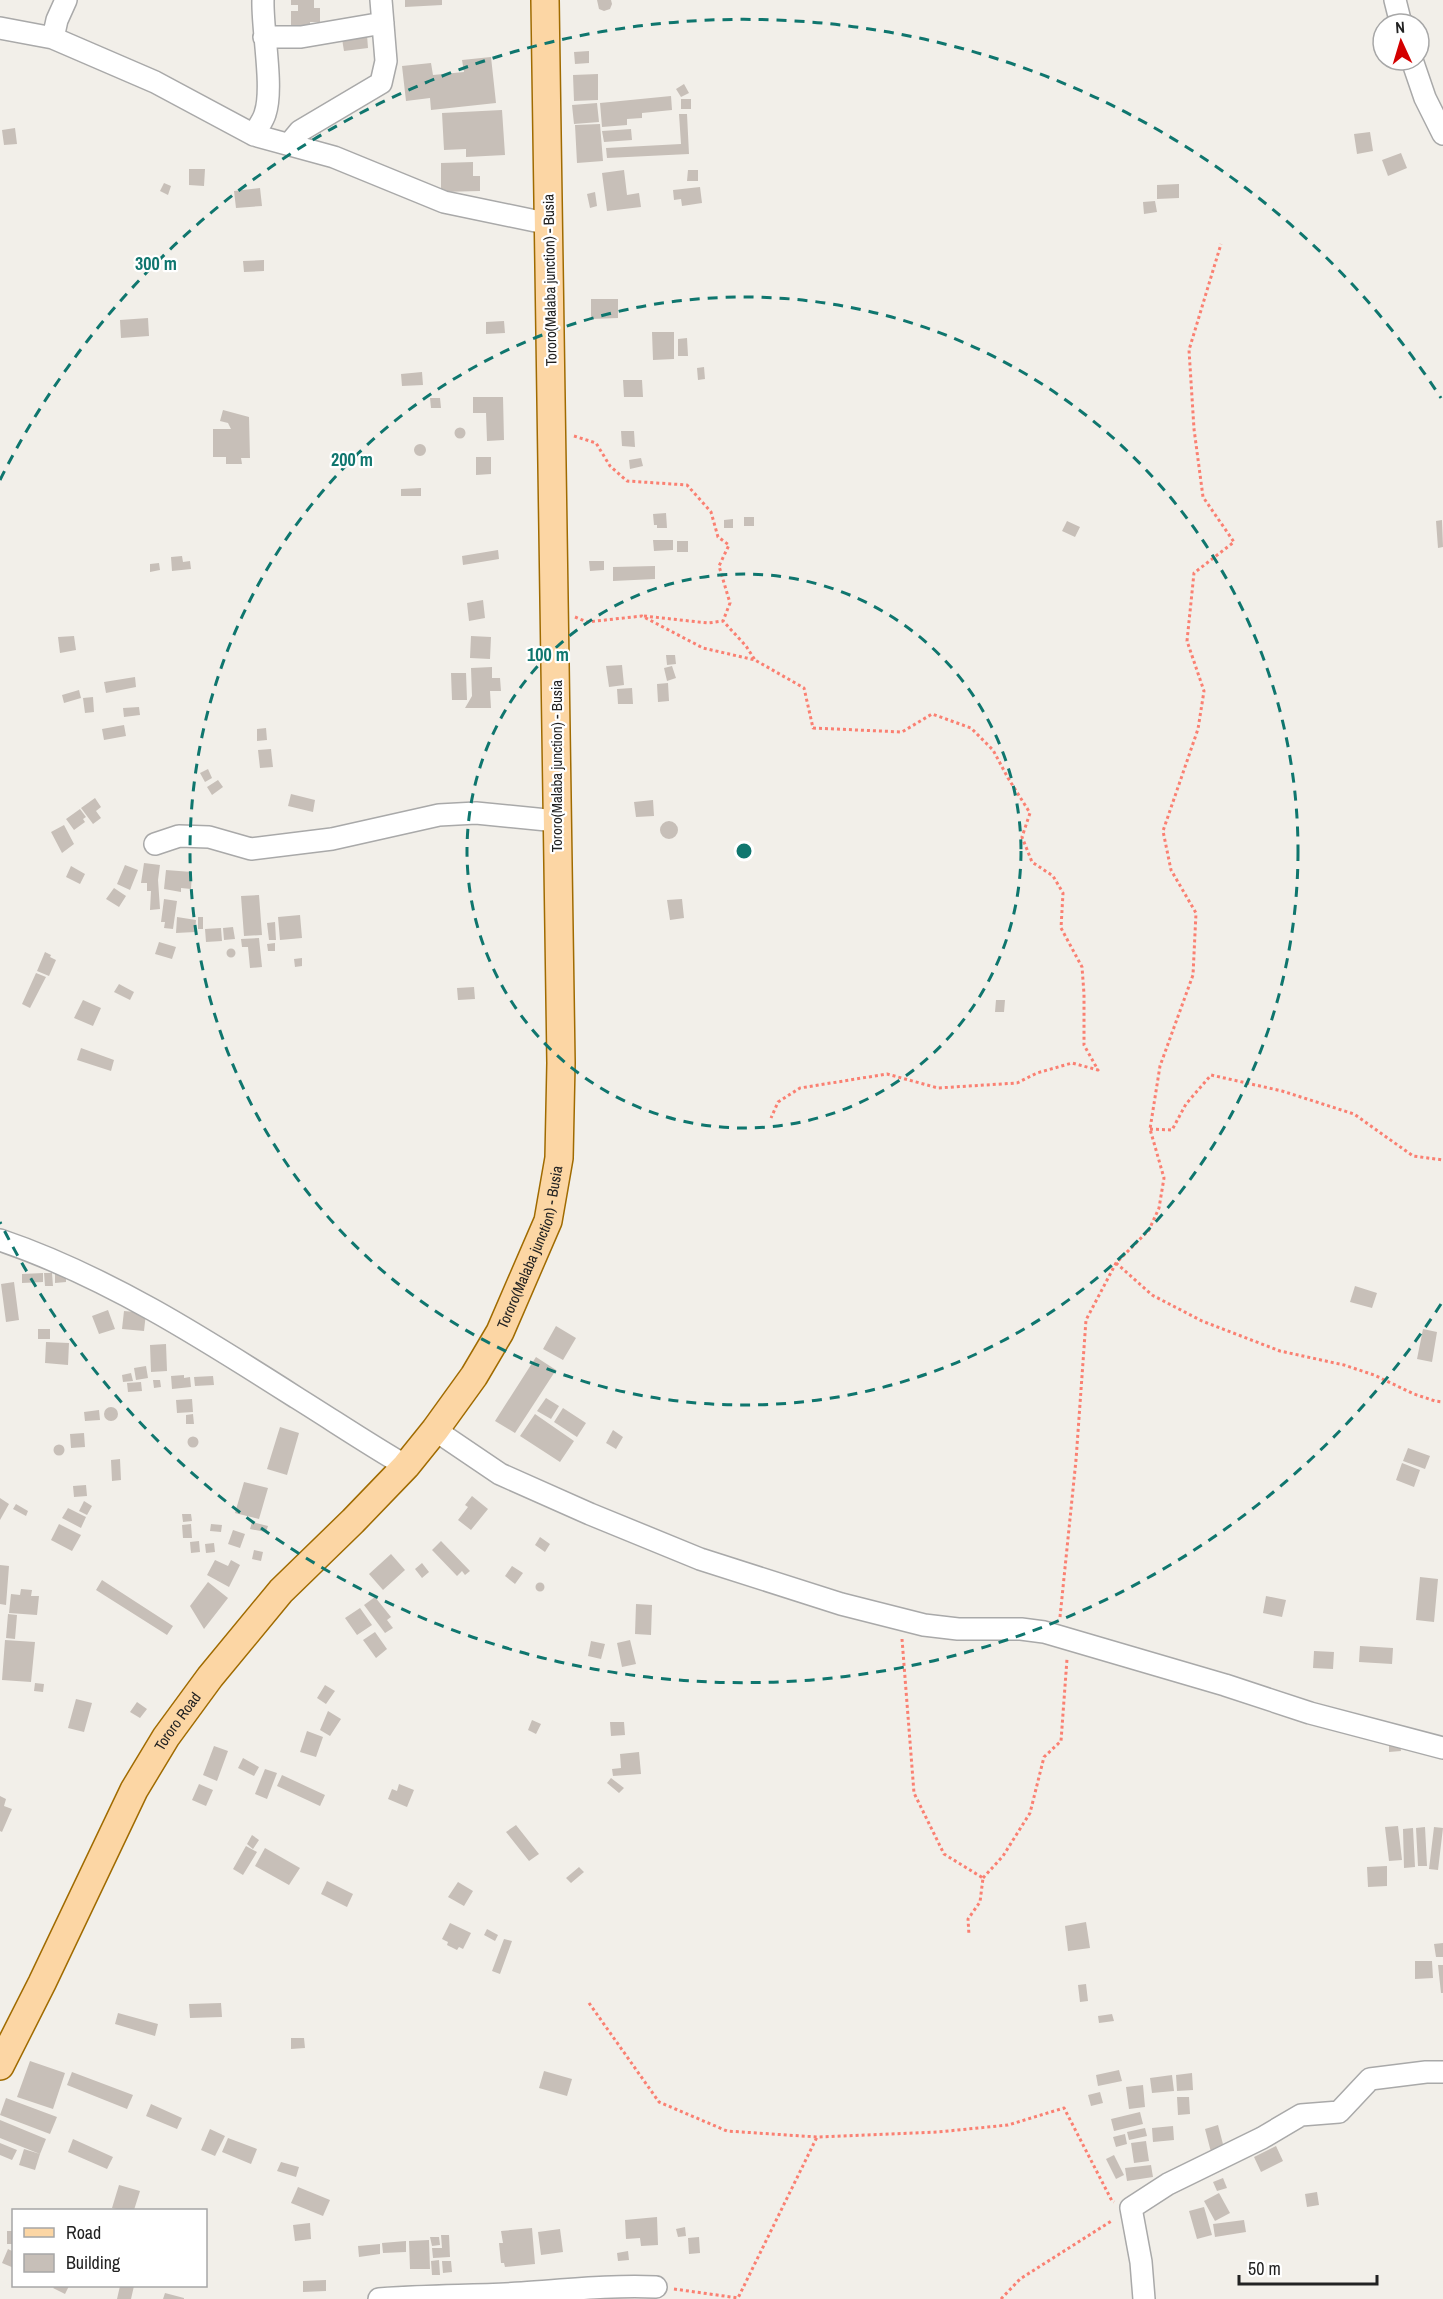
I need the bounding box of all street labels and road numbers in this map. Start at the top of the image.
street label: Tororo(Malaba junction) - Busia [537,194,562,366]
street label: Tororo(Malaba junction) - Busia [546,680,567,852]
street label: Tororo(Malaba junction) - Busia [492,1164,567,1332]
street label: Tororo Road [149,1688,205,1755]

